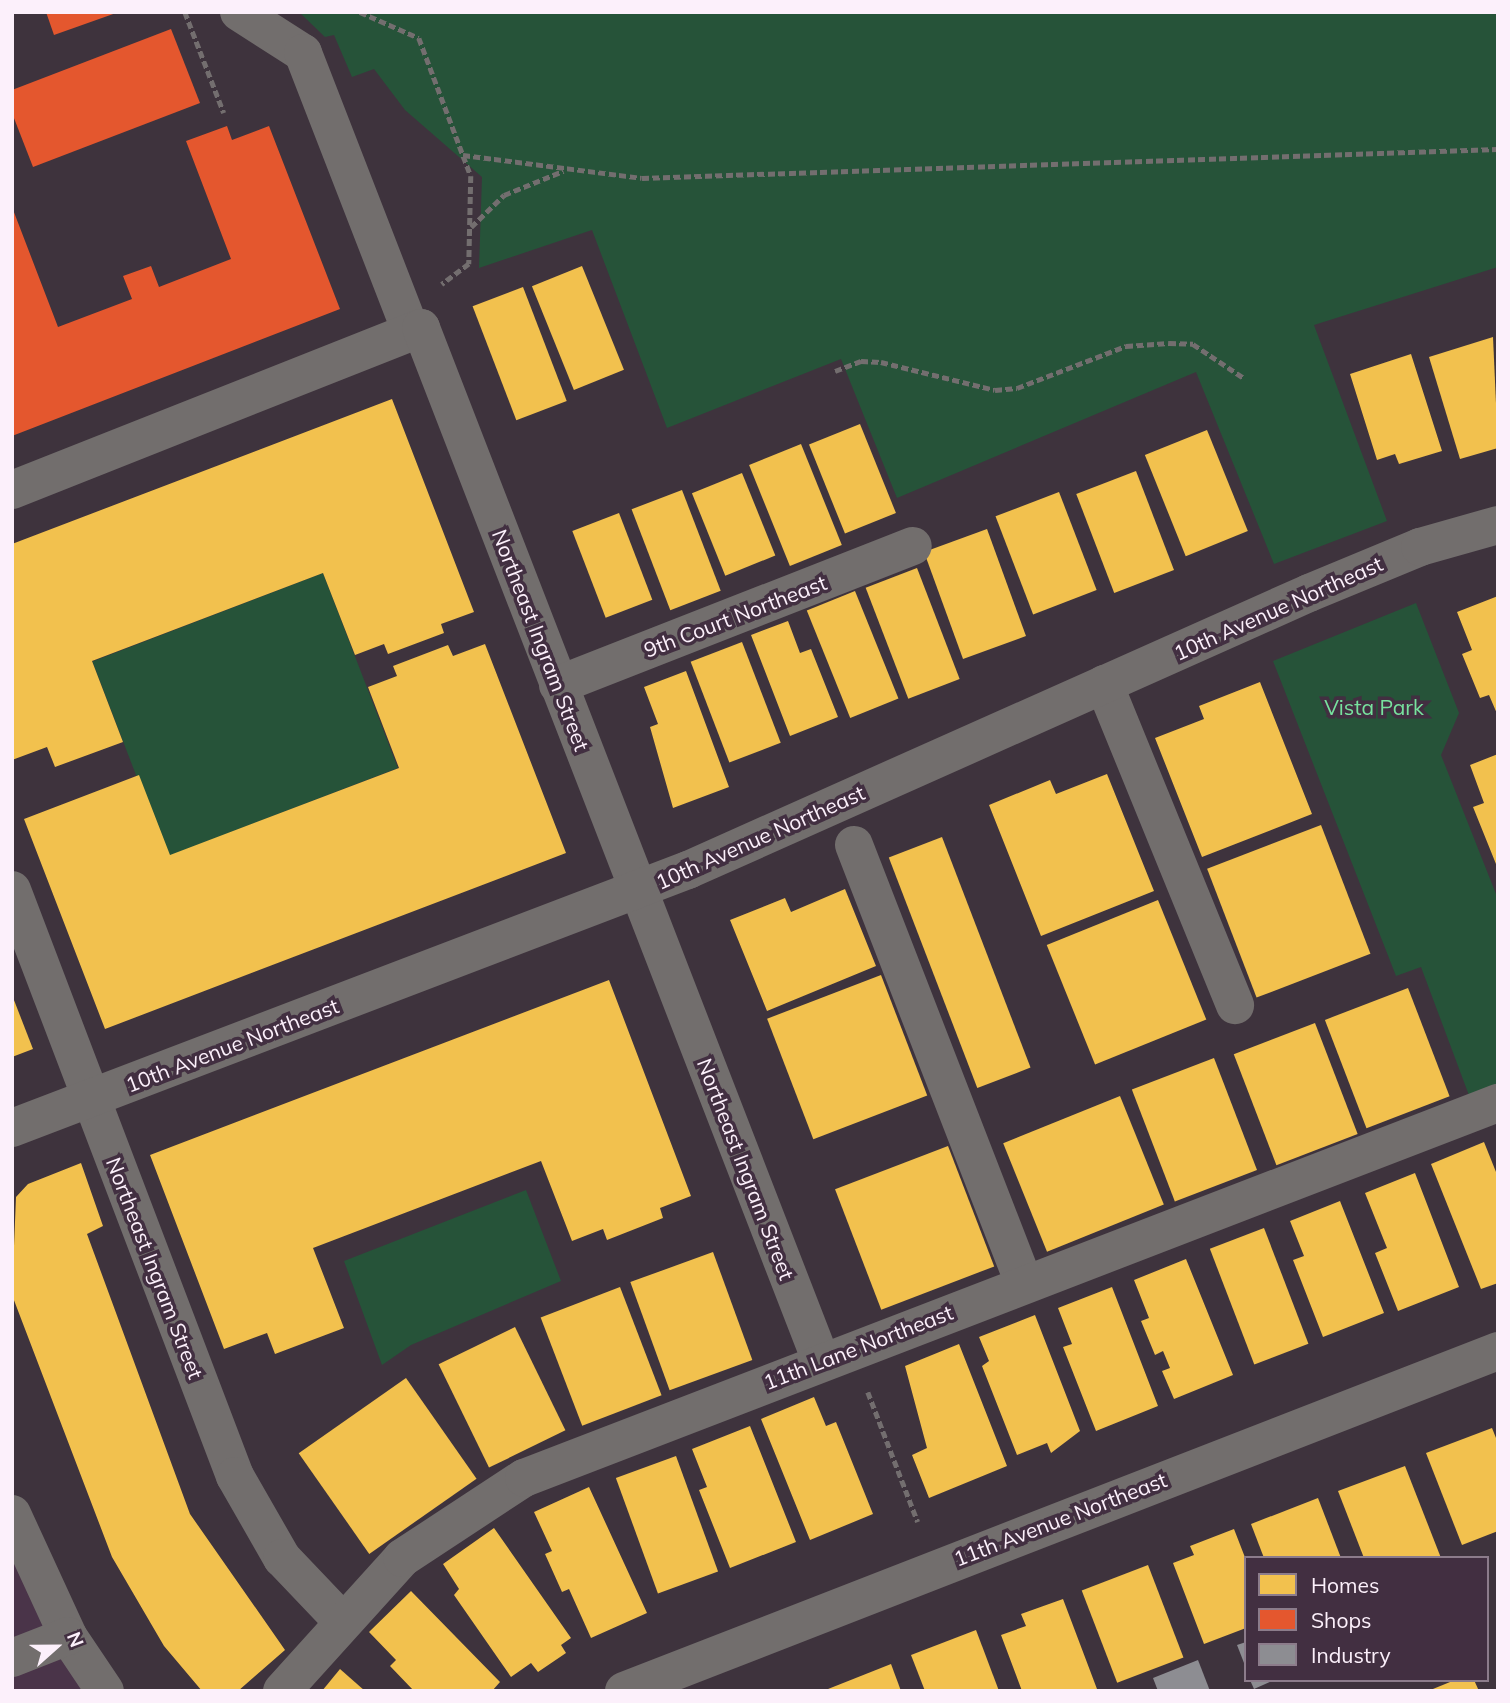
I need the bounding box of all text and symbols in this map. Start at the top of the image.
street label: Northeast Ingram Street [487,526,595,754]
street label: 10th Avenue Northeast [1170,550,1386,666]
street label: 9th Court Northeast [640,570,830,662]
park label: Vista Park [1324,694,1424,720]
street label: 10th Avenue Northeast [652,779,868,895]
street label: 10th Avenue Northeast [122,993,342,1097]
street label: Northeast Ingram Street [692,1055,800,1283]
street label: Northeast Ingram Street [101,1154,209,1382]
street label: 11th Lane Northeast [760,1299,956,1395]
street label: 11th Avenue Northeast [950,1467,1170,1571]
legend [1244,1556,1489,1682]
text: Homes [1311,1572,1379,1598]
text: Shops [1311,1607,1371,1633]
north arrow [21,1612,91,1682]
text: N [62,1628,89,1650]
text: Industry [1311,1642,1391,1668]

